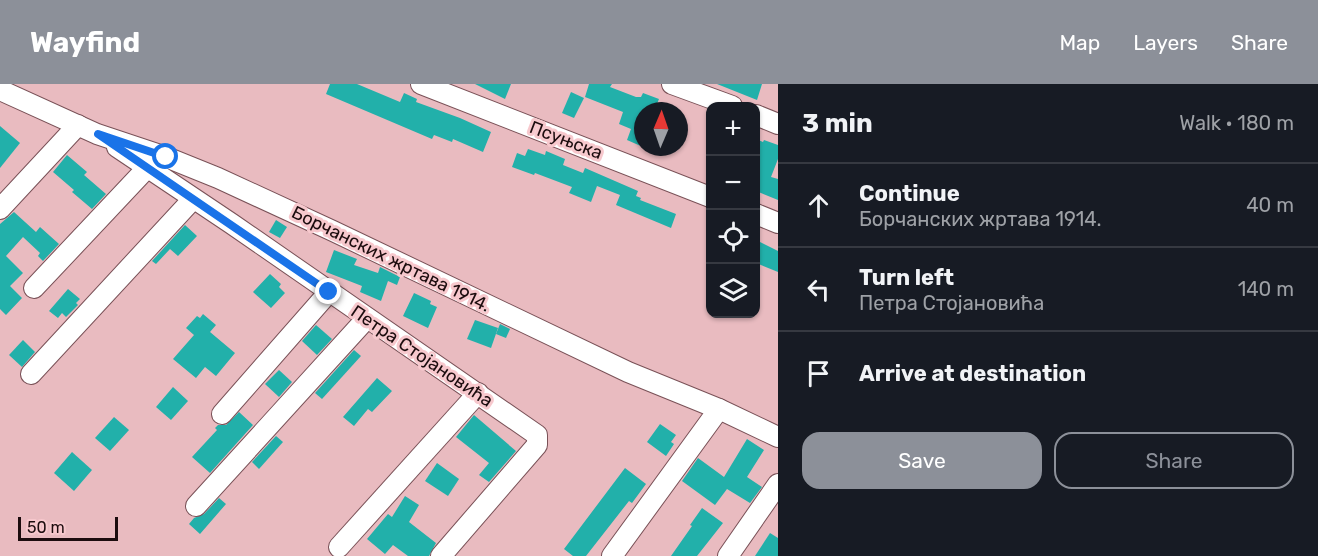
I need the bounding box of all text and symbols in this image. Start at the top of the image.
text: Wayfind [30,26,140,59]
text: Map [1059,30,1100,55]
text: Layers [1133,30,1198,55]
text: Share [1231,30,1288,55]
north arrow [634,102,688,156]
map controls [706,102,760,318]
button: + [706,102,760,156]
text: 3 min [802,108,873,139]
text: Walk · 180 m [1179,111,1294,135]
street label: Псуњска [526,116,606,164]
route start [152,143,178,169]
button: − [706,156,760,210]
text: Continue [859,180,960,207]
icon: ahead [802,189,835,222]
text: 40 m [1246,193,1294,217]
street label: Борчанских жртава 1914. [288,201,494,317]
text: Борчанских жртава 1914. [859,207,1102,231]
button: locate [706,210,760,264]
button: layers [706,264,760,318]
text: Turn left [859,264,954,291]
icon: left [802,273,835,306]
text: 140 m [1238,277,1294,301]
route end [315,278,341,304]
text: Петра Стојановића [859,291,1044,315]
street label: Петра Стојановића [347,300,497,412]
icon: arrive [802,357,835,390]
text: Arrive at destination [859,360,1086,387]
button: Save [802,432,1042,489]
button: Share [1054,432,1294,489]
scale bar [18,514,118,542]
text: 50 m [27,518,65,537]

